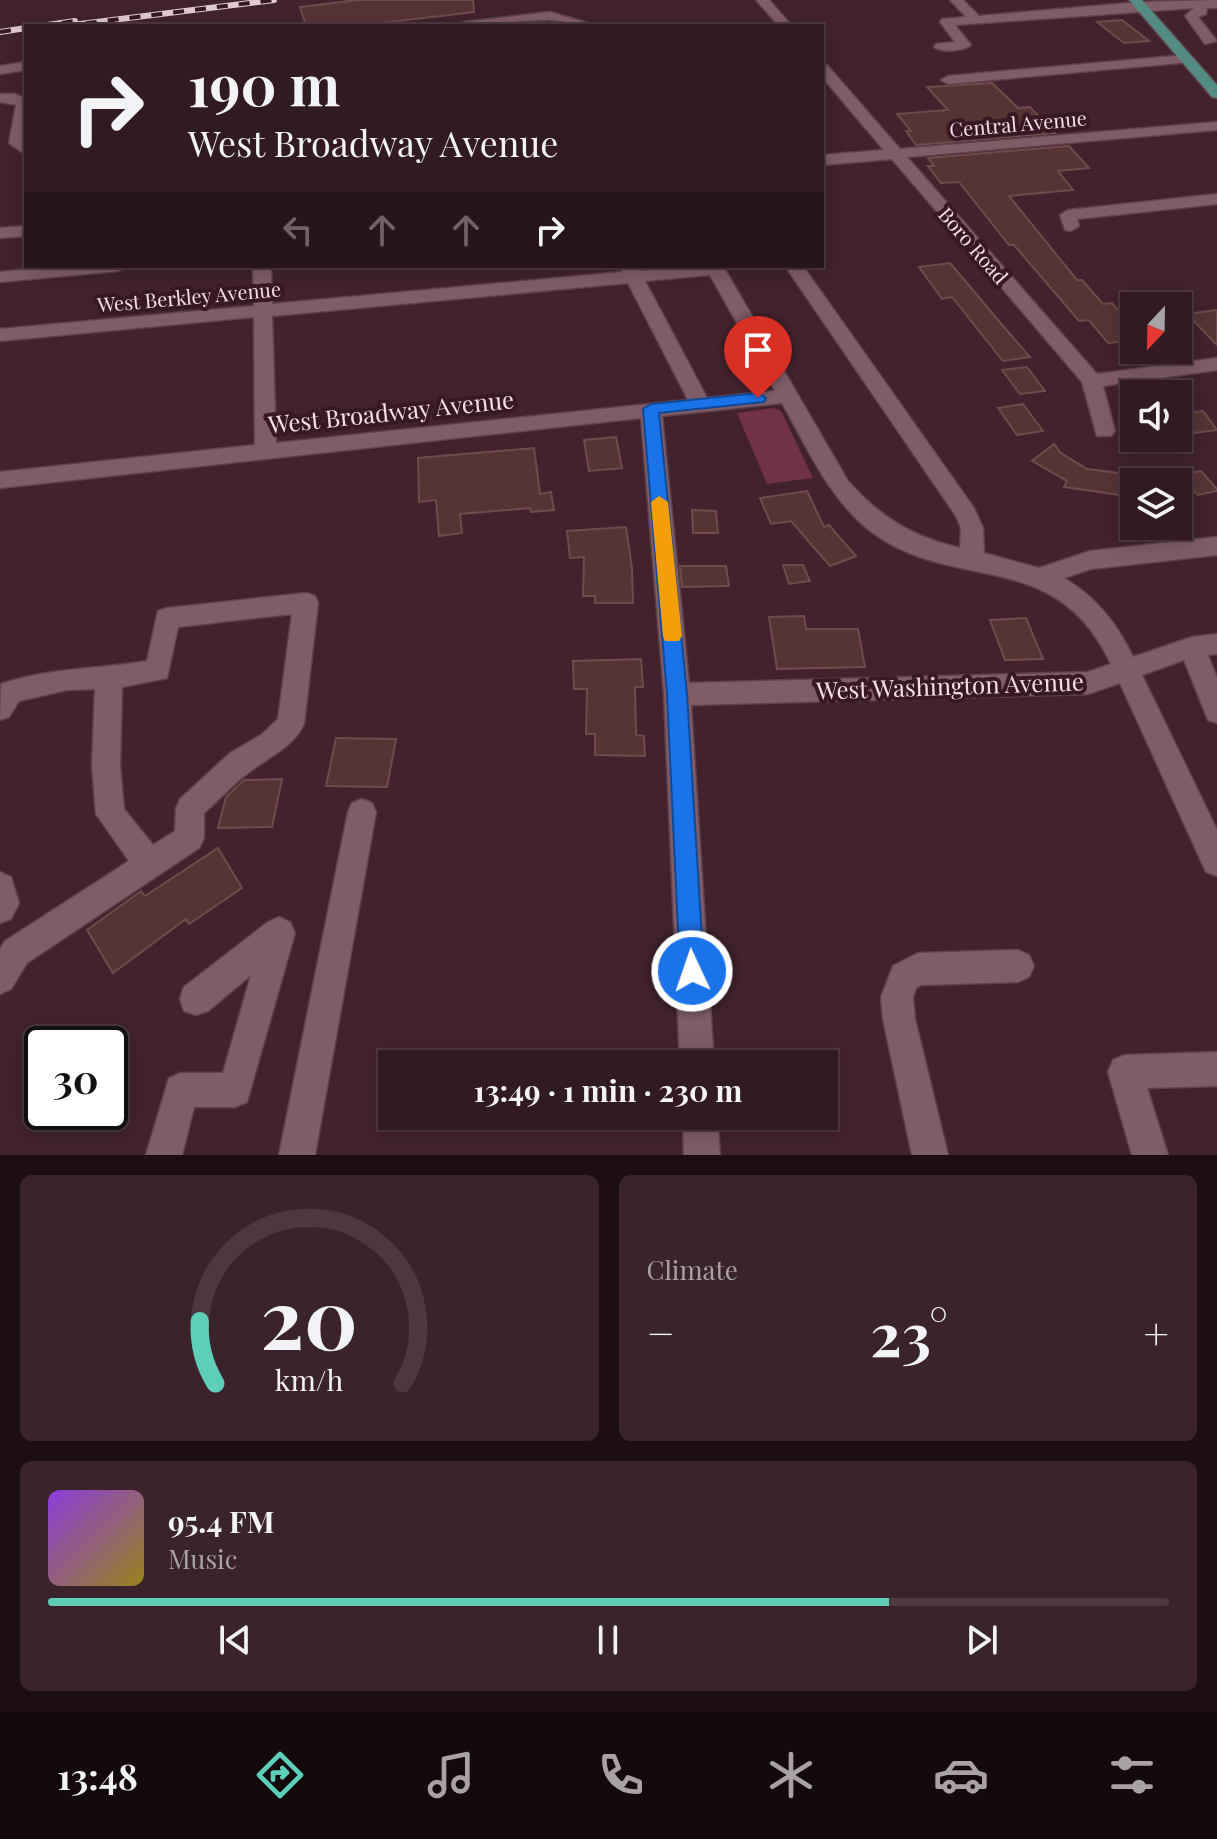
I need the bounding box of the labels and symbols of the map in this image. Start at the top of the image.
street label: Central Avenue [948,104,1088,142]
street label: Boro Road [933,201,1015,289]
street label: West Berkley Avenue [95,275,282,318]
north arrow [1120,292,1192,364]
pin [724,316,792,398]
street label: West Broadway Avenue [265,382,516,440]
street label: West Washington Avenue [815,664,1084,706]
position arrow [650,929,734,1013]
speed limit sign: 30 [24,1026,128,1130]

